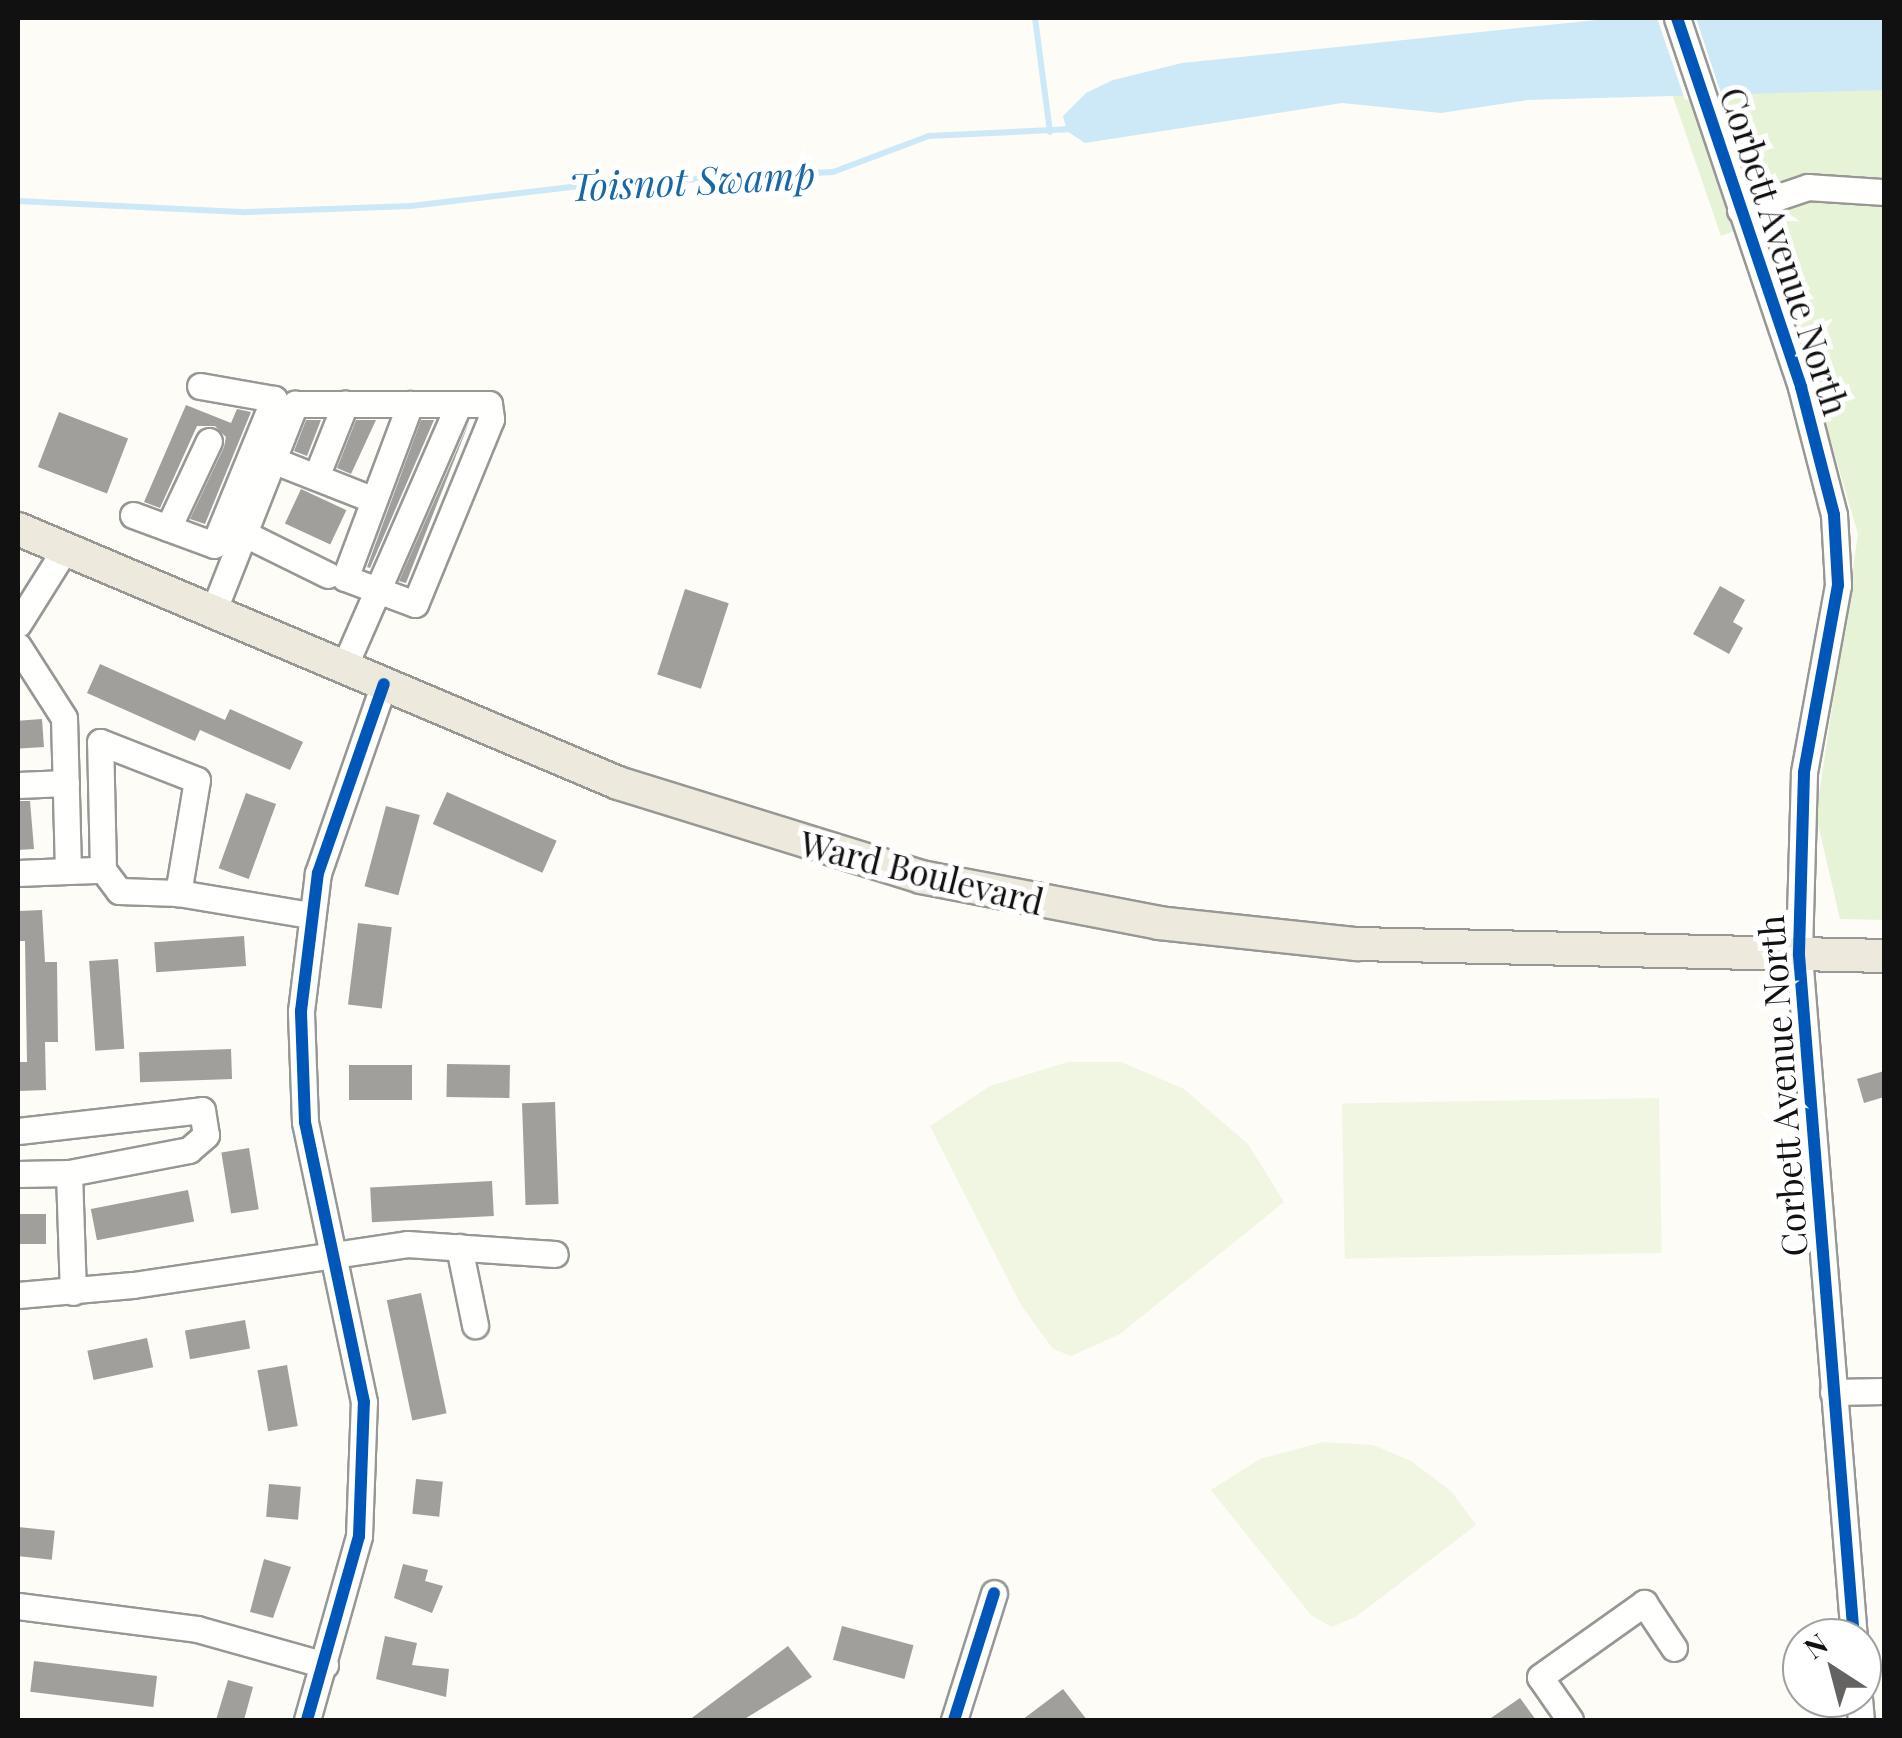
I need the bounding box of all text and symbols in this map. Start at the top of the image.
street label: Corbett Avenue North [1712,81,1858,421]
water label: Toisnot Swamp [568,151,816,209]
street label: Ward Boulevard [796,821,1048,923]
street label: Corbett Avenue North [1749,913,1815,1259]
north arrow [1782,1618,1882,1718]
text: N [1796,1624,1834,1666]

